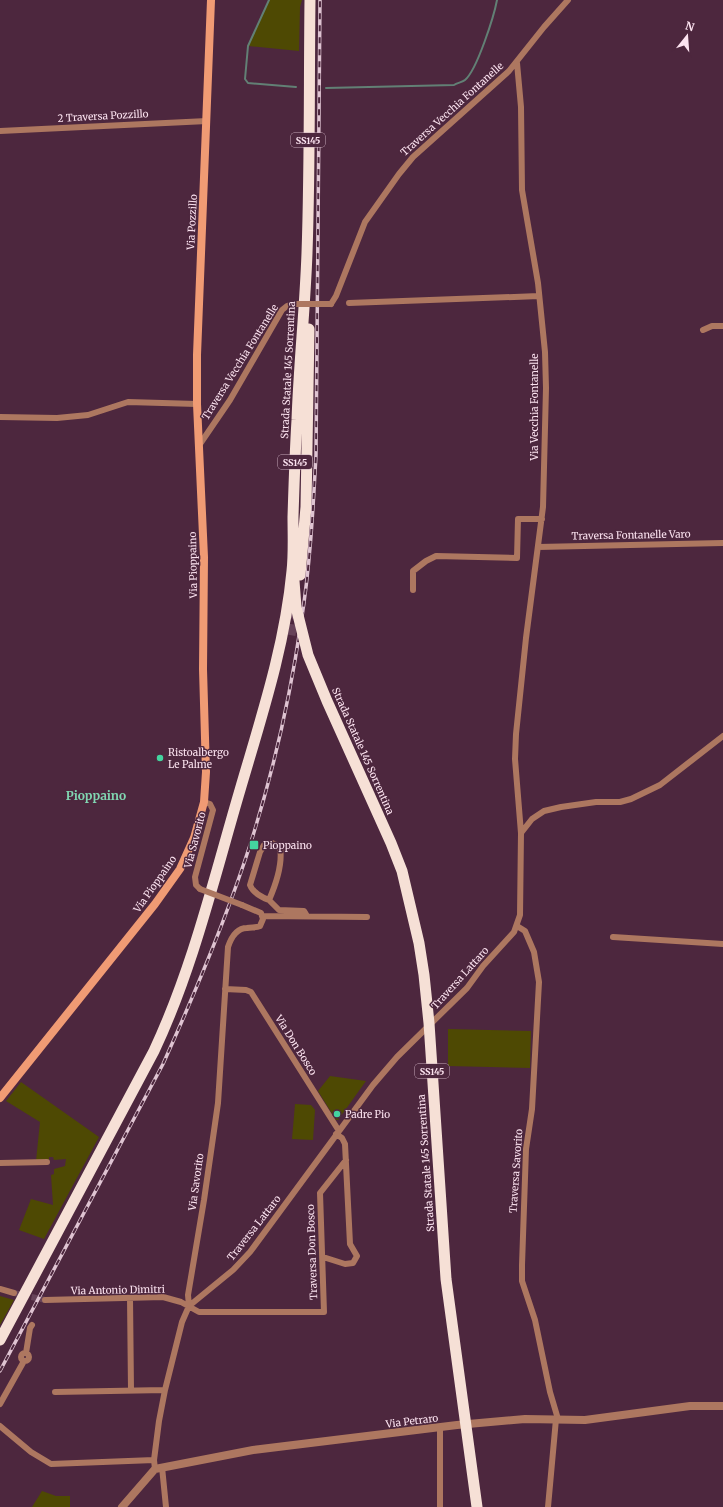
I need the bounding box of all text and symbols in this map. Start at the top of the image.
north arrow [667,16,707,56]
text: N [684,18,696,34]
street label: Traversa Vecchia Fontanelle [398,59,506,159]
street label: 2 Traversa Pozzillo [57,107,149,125]
road number: SS145 [291,133,325,147]
street label: Via Pozzillo [184,194,200,251]
street label: Strada Statale 145 Sorrentina [278,300,298,439]
street label: Traversa Vecchia Fontanelle [199,302,281,422]
street label: Via Vecchia Fontanelle [528,353,541,462]
road number: SS145 [278,455,312,469]
street label: Traversa Fontanelle Varo [571,527,691,543]
street label: Via Pioppaino [186,531,200,599]
street label: Strada Statale 145 Sorrentina [329,685,397,817]
place label: Ristoalbergo Le Palme [168,746,229,771]
marker: Ristoalbergo Le Palme [155,753,165,763]
district label: Pioppaino [66,788,126,803]
street label: Via Savorito [181,810,209,870]
marker: Pioppaino [248,839,260,851]
place label: Pioppaino [263,839,312,852]
street label: Via Pioppaino [130,853,179,916]
street label: Traversa Lattaro [429,944,492,1012]
street label: Via Don Bosco [272,1012,320,1078]
road number: SS145 [415,1064,449,1078]
street label: Strada Statale 145 Sorrentina [415,1093,437,1232]
place label: Padre Pio [345,1108,390,1121]
marker: Padre Pio [332,1109,342,1119]
street label: Traversa Savorito [507,1128,525,1214]
street label: Via Savorito [185,1153,206,1212]
street label: Traversa Lattaro [224,1192,284,1263]
street label: Traversa Don Bosco [304,1204,320,1300]
street label: Via Antonio Dimitri [70,1283,165,1297]
street label: Via Petraro [384,1411,439,1431]

